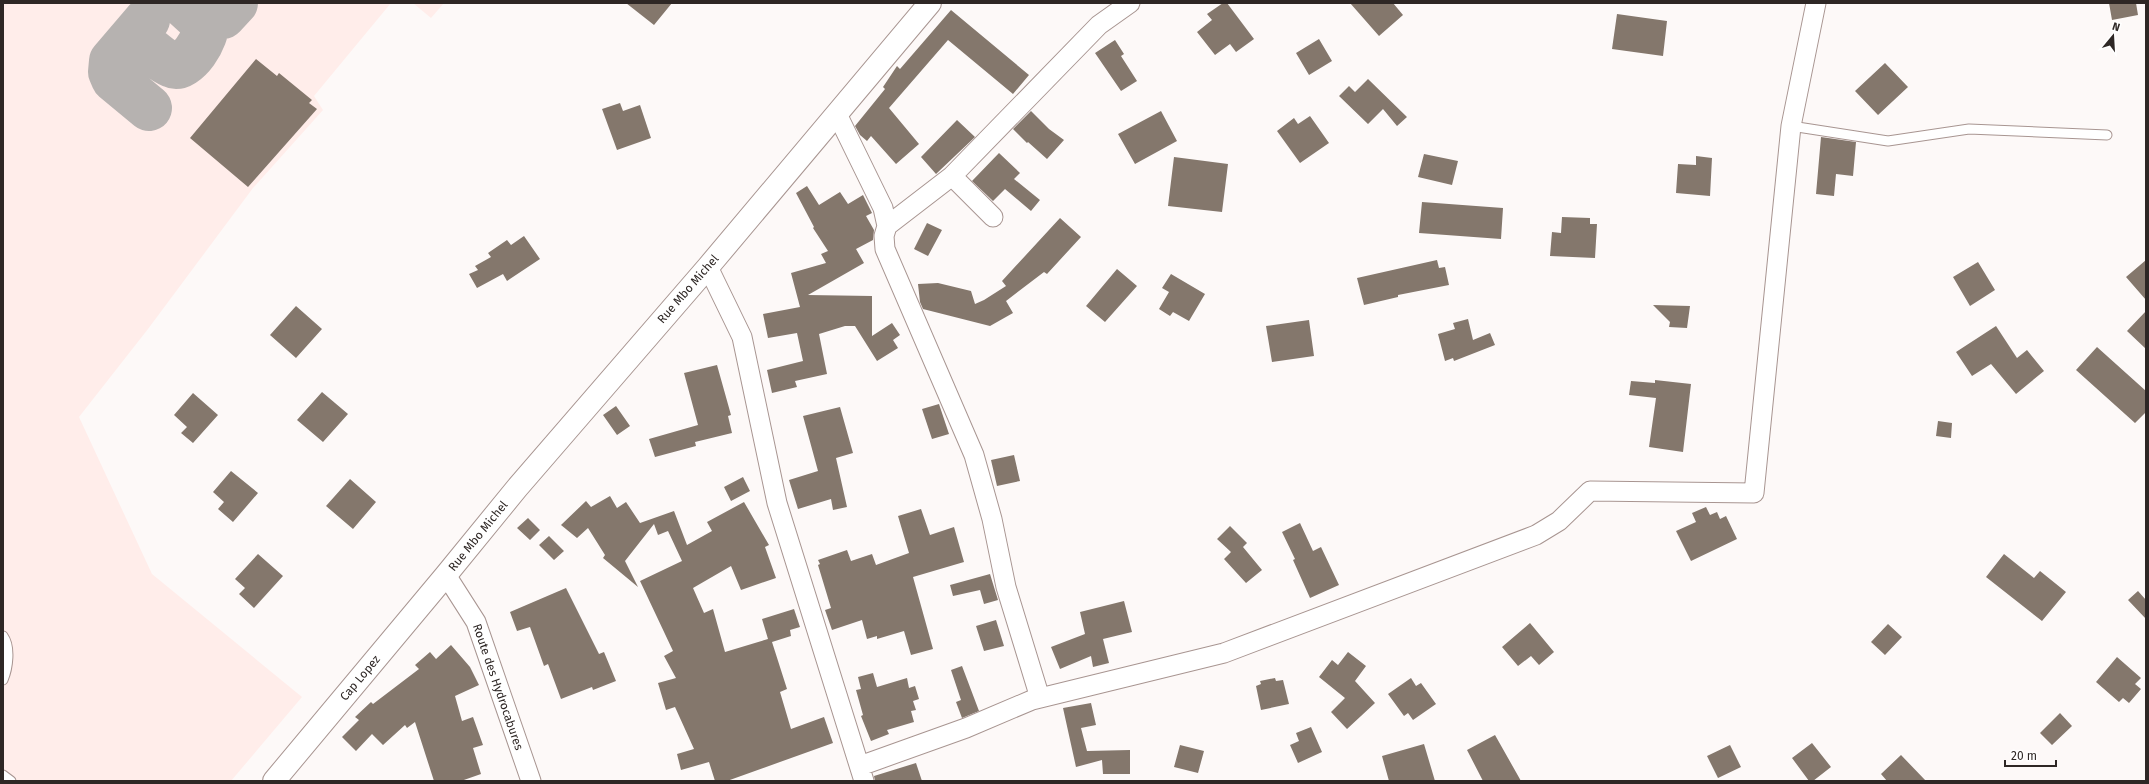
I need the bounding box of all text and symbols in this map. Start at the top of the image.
north arrow [2093,16,2133,56]
text: N [2110,20,2121,34]
street label: Rue Mbo Michel [654,252,722,326]
street label: Rue Mbo Michel [445,498,511,574]
street label: Route des Hydrocabures [470,622,526,752]
street label: Cap Lopez [337,652,383,704]
scale bar [2005,742,2056,768]
text: 20 m [2011,749,2037,763]

